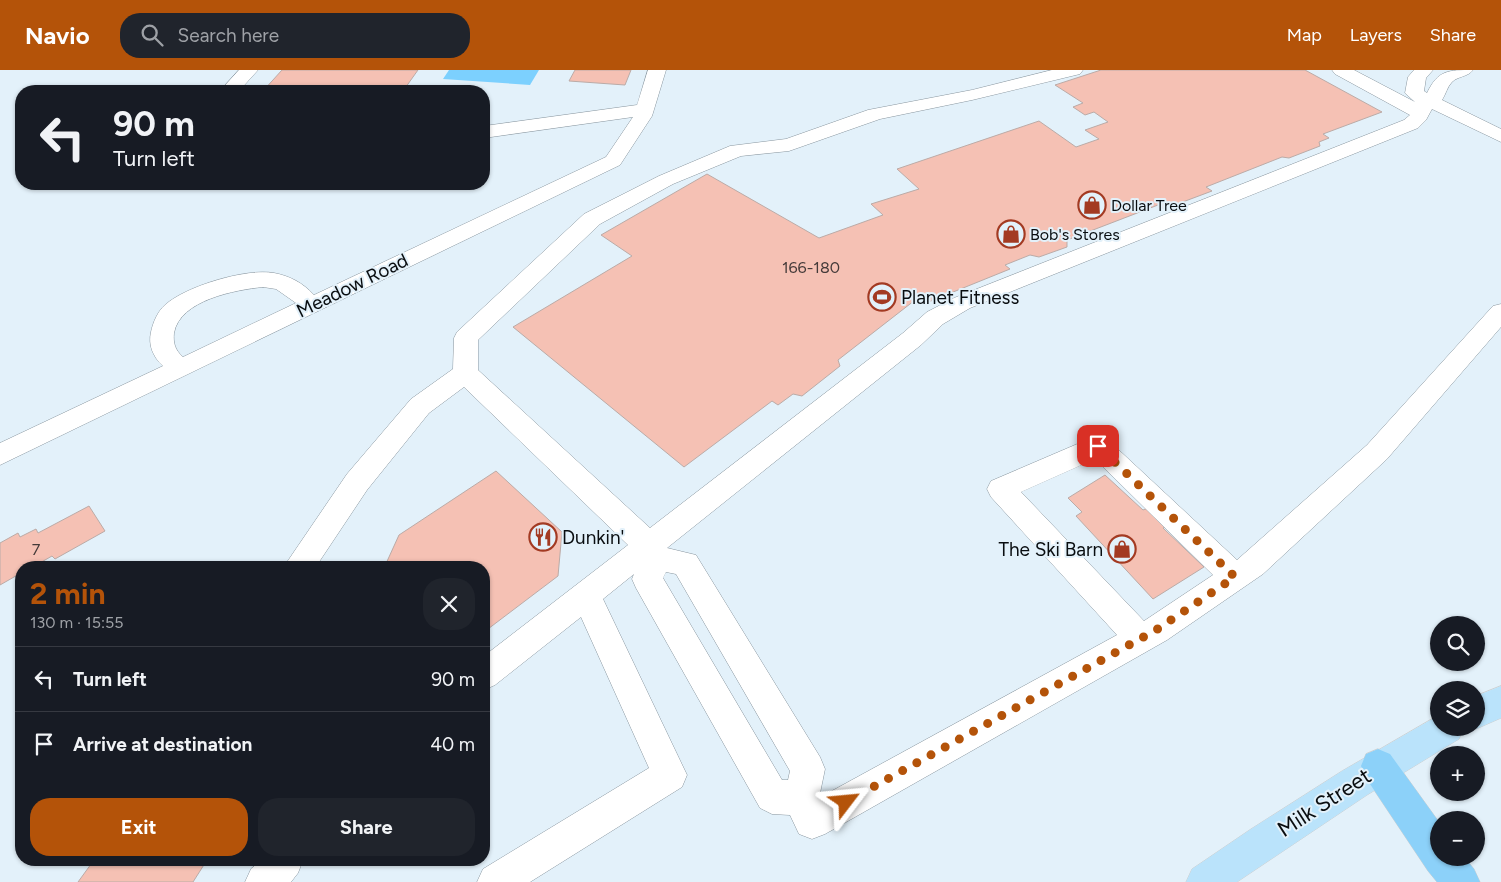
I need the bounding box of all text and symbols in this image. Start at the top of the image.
search box [120,13,470,58]
text: Navio [25,21,90,50]
icon: search [138,21,166,49]
text: Search here [178,24,279,47]
text: Map [1287,24,1322,46]
text: Layers [1350,24,1402,46]
text: Share [1430,24,1476,46]
text: 90 m [113,103,195,145]
icon: left [30,105,95,170]
text: Turn left [113,145,195,172]
shop icon: Dollar Tree [1077,190,1107,220]
place label: Dollar Tree [1111,196,1187,215]
shop icon: Bob's Stores [996,219,1026,249]
place label: Bob's Stores [1030,225,1120,244]
street label: Meadow Road [293,249,412,322]
house number: 166-180 [782,258,840,277]
sports icon: Planet Fitness [867,282,897,312]
place label: Planet Fitness [901,286,1019,309]
pin [1077,425,1119,467]
icon: arrive [1084,432,1112,460]
restaurant icon: Dunkin' [528,522,558,552]
place label: Dunkin' [562,526,624,549]
shop icon: The Ski Barn [1107,534,1137,564]
place label: The Ski Barn [999,538,1103,561]
house number: 7 [32,540,41,559]
text: 2 min [30,575,106,612]
button: close [423,578,475,630]
text: 130 m · 15:55 [30,613,123,632]
map controls [1430,616,1485,866]
button: search [1430,616,1485,671]
icon: left [30,665,58,693]
text: Turn left [73,668,147,691]
text: 90 m [431,668,475,691]
button: layers [1430,681,1485,736]
icon: arrive [30,730,58,758]
text: Arrive at destination [73,733,252,756]
text: 40 m [430,733,475,756]
button: + [1430,746,1485,801]
street label: Milk Street [1272,762,1376,843]
position arrow [819,775,871,827]
button: Exit [30,798,248,856]
button: Share [258,798,475,856]
button: − [1430,811,1485,866]

